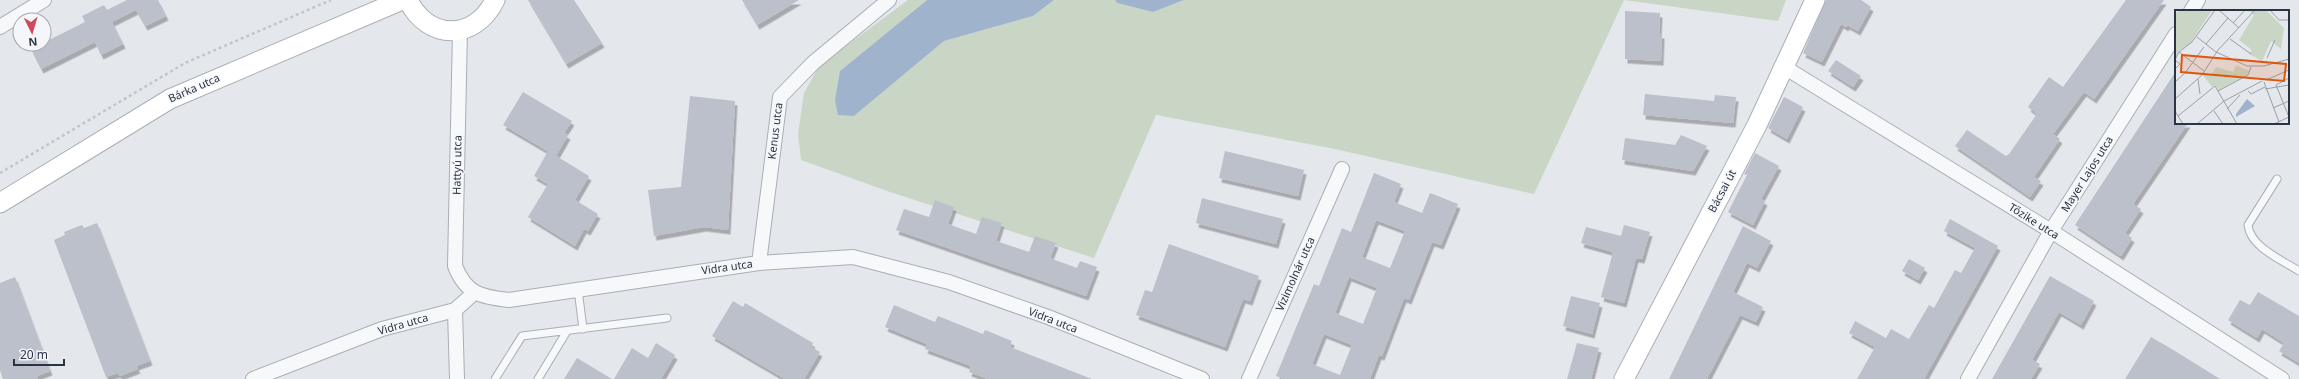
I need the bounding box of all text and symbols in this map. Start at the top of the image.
inset map [2175,10,2289,124]
north arrow [12,12,52,52]
text: N [28,35,38,50]
street label: Bárka utca [166,70,222,106]
street label: Kenus utca [764,102,785,160]
street label: Mayer Lajos utca [2057,133,2116,215]
street label: Hattyú utca [448,135,465,195]
street label: Bácsai út [1704,167,1739,215]
street label: Tőzike utca [2006,199,2062,242]
street label: Vizimolnár utca [1271,234,1318,313]
street label: Vidra utca [700,255,754,278]
street label: Vidra utca [1026,303,1080,336]
street label: Vidra utca [376,309,430,338]
scale bar [14,341,64,367]
text: 20 m [20,346,48,363]

